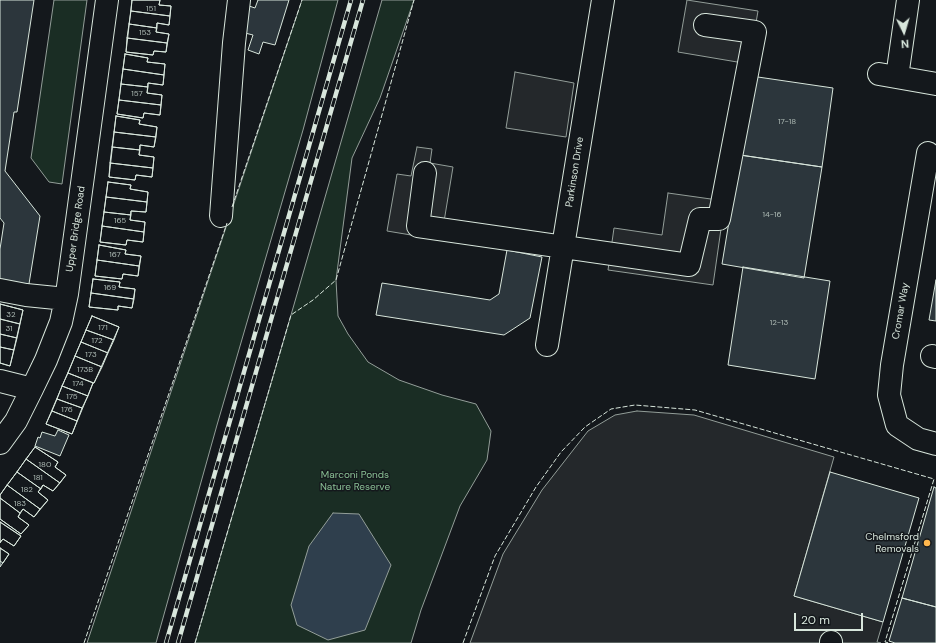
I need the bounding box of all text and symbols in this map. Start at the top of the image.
house number: 151 [146,4,156,14]
north arrow [884,12,924,52]
house number: 153 [139,28,151,38]
text: N [900,37,910,51]
house number: 157 [131,89,143,99]
house number: 17-18 [778,117,796,127]
street label: Parkinson Drive [564,136,586,208]
street label: Upper Bridge Road [64,185,88,273]
house number: 14-16 [762,210,782,220]
house number: 165 [114,216,126,226]
house number: 167 [109,250,121,260]
street label: Cromar Way [890,282,912,340]
house number: 169 [104,283,116,293]
house number: 32 [6,310,16,320]
house number: 12-13 [770,318,788,328]
house number: 171 [98,323,108,333]
house number: 31 [5,324,13,334]
house number: 172 [91,336,103,346]
house number: 173 [85,350,97,360]
house number: 173B [77,365,93,375]
house number: 174 [72,379,84,389]
house number: 175 [66,392,78,402]
house number: 176 [61,405,73,415]
house number: 180 [39,460,51,470]
park label: Marconi Ponds Nature Reserve [320,469,390,492]
house number: 181 [33,473,43,483]
house number: 182 [21,485,33,495]
house number: 183 [14,499,26,509]
place label: Chelmsford Removals [865,531,919,554]
marker: Chelmsford Removals [922,538,932,548]
scale bar [796,605,865,631]
text: 20 m [801,612,830,628]

